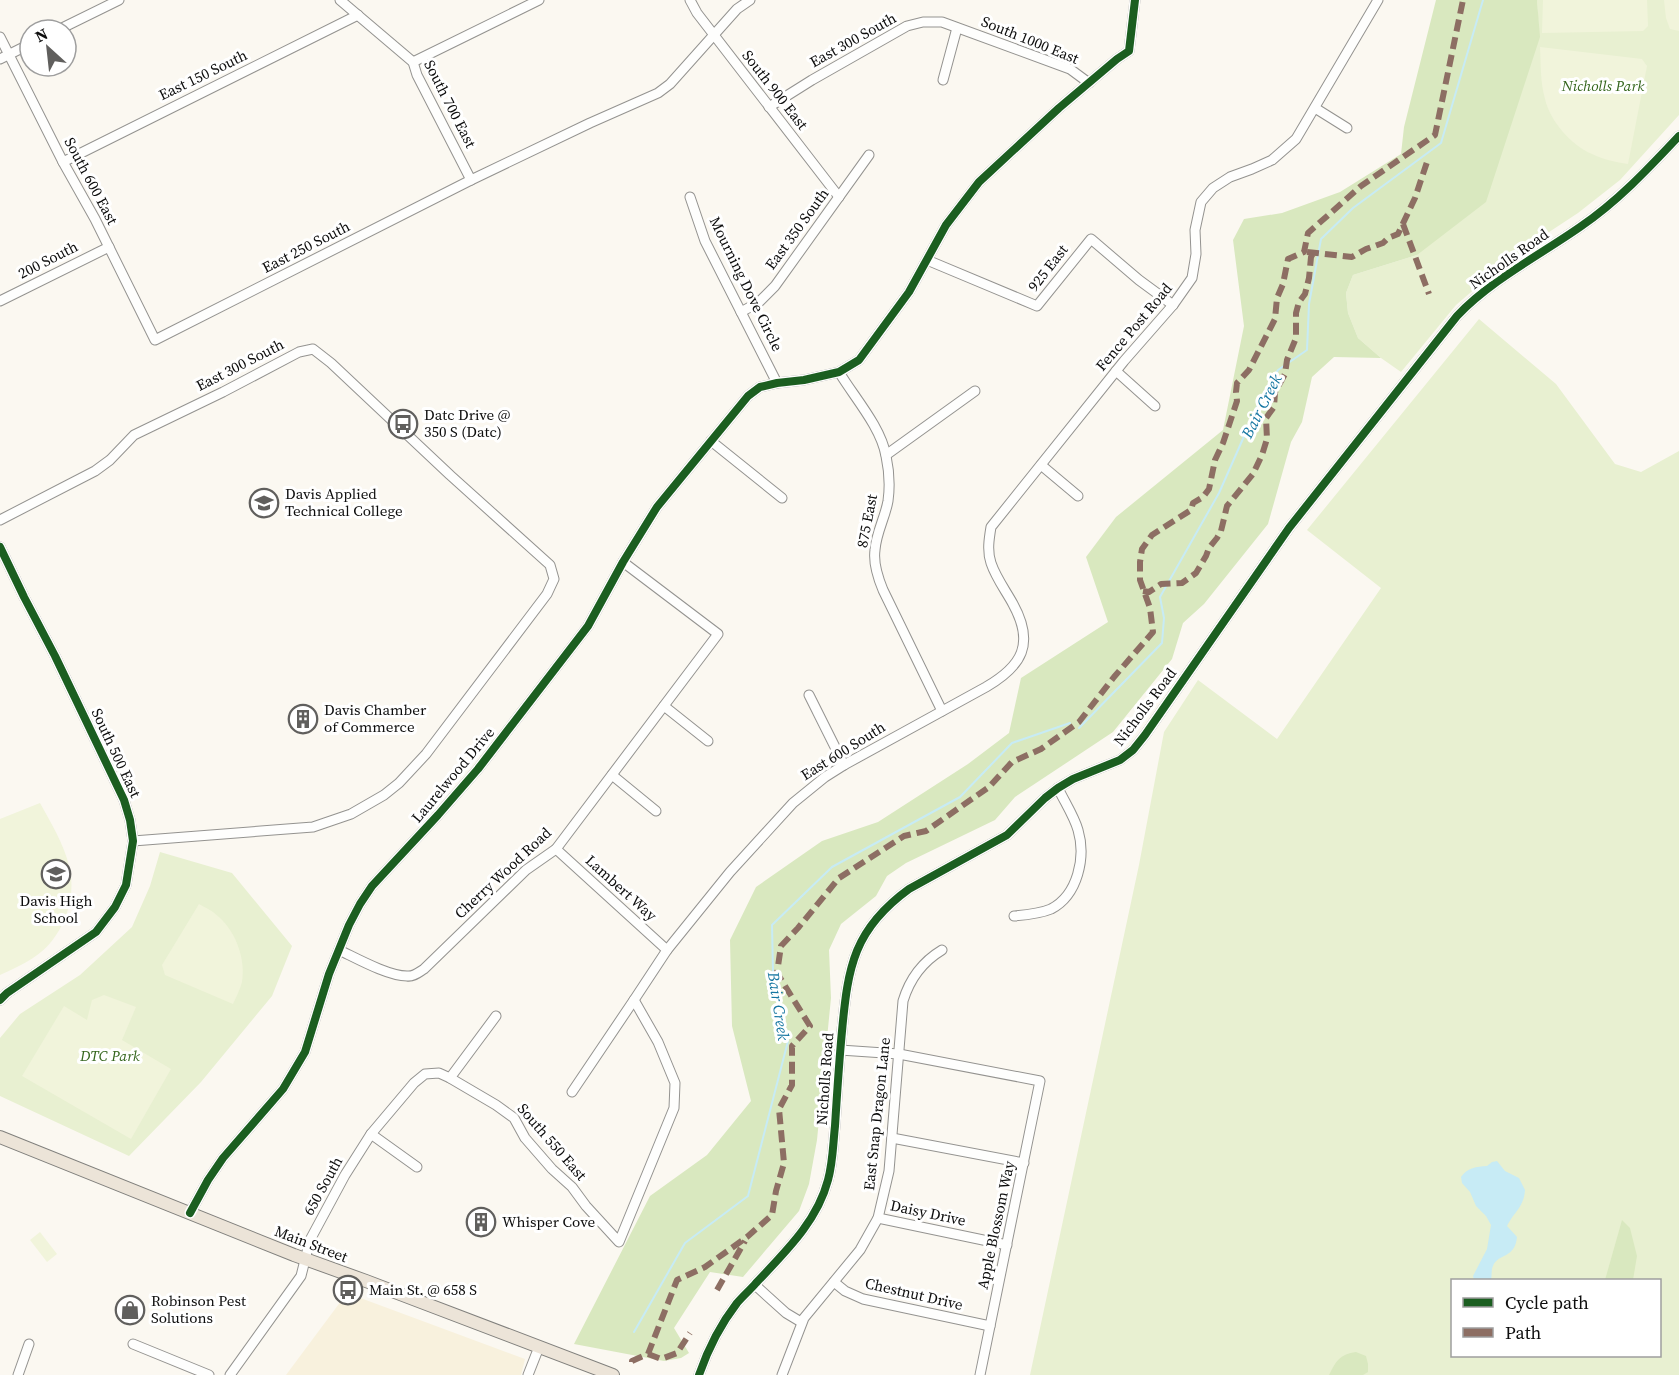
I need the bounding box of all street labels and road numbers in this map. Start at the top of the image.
street label: East 300 South [806,7,900,72]
street label: South 1000 East [978,10,1082,69]
street label: East 150 South [155,44,251,105]
street label: South 900 East [738,45,813,134]
street label: South 700 East [419,56,482,151]
street label: South 600 East [60,133,123,228]
street label: East 350 South [760,184,833,274]
street label: Mourning Dove Circle [705,213,788,355]
street label: East 250 South [258,215,353,278]
street label: Nicholls Road [1465,223,1553,294]
street label: 200 South [14,236,81,284]
street label: 925 East [1023,240,1073,295]
street label: Fence Post Road [1091,278,1177,375]
street label: East 300 South [192,333,287,396]
street label: 875 East [851,492,882,549]
street label: Nicholls Road [1108,663,1181,750]
street label: South 500 East [87,705,146,801]
street label: East 600 South [796,716,889,785]
street label: Laurelwood Drive [406,722,499,827]
street label: Cherry Wood Road [450,822,556,923]
street label: Lambert Way [581,850,662,926]
street label: Nicholls Road [811,1032,838,1126]
street label: East Snap Dragon Lane [858,1036,895,1192]
street label: South 550 East [513,1099,592,1185]
street label: 650 South [298,1153,347,1219]
street label: Apple Blossom Way [972,1158,1019,1291]
street label: Daisy Drive [888,1194,968,1231]
street label: Main Street [272,1220,351,1267]
street label: Chestnut Drive [863,1272,965,1315]

